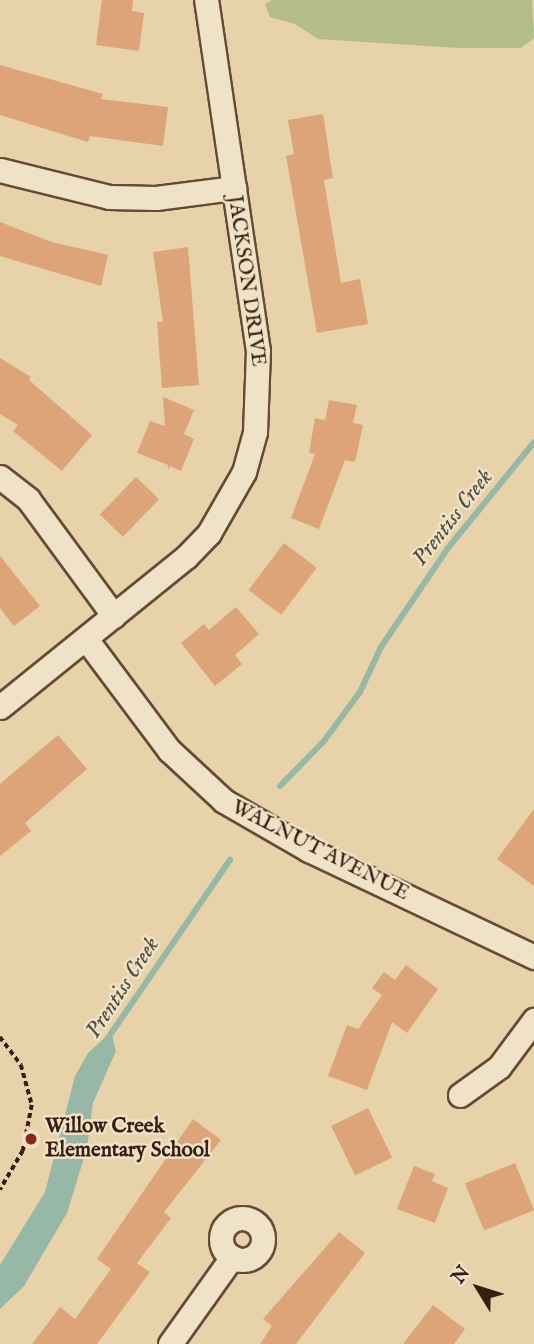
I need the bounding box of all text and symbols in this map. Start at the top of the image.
street label: JACKSON DRIVE [222,194,270,368]
water label: Prentiss Creek [407,464,499,572]
street label: WALNUT AVENUE [227,795,413,907]
water label: Prentiss Creek [80,932,166,1044]
place label: Willow Creek Elementary School [45,1114,210,1164]
marker: Willow Creek Elementary School [23,1131,39,1147]
north arrow [443,1253,513,1323]
text: N [447,1261,476,1289]

